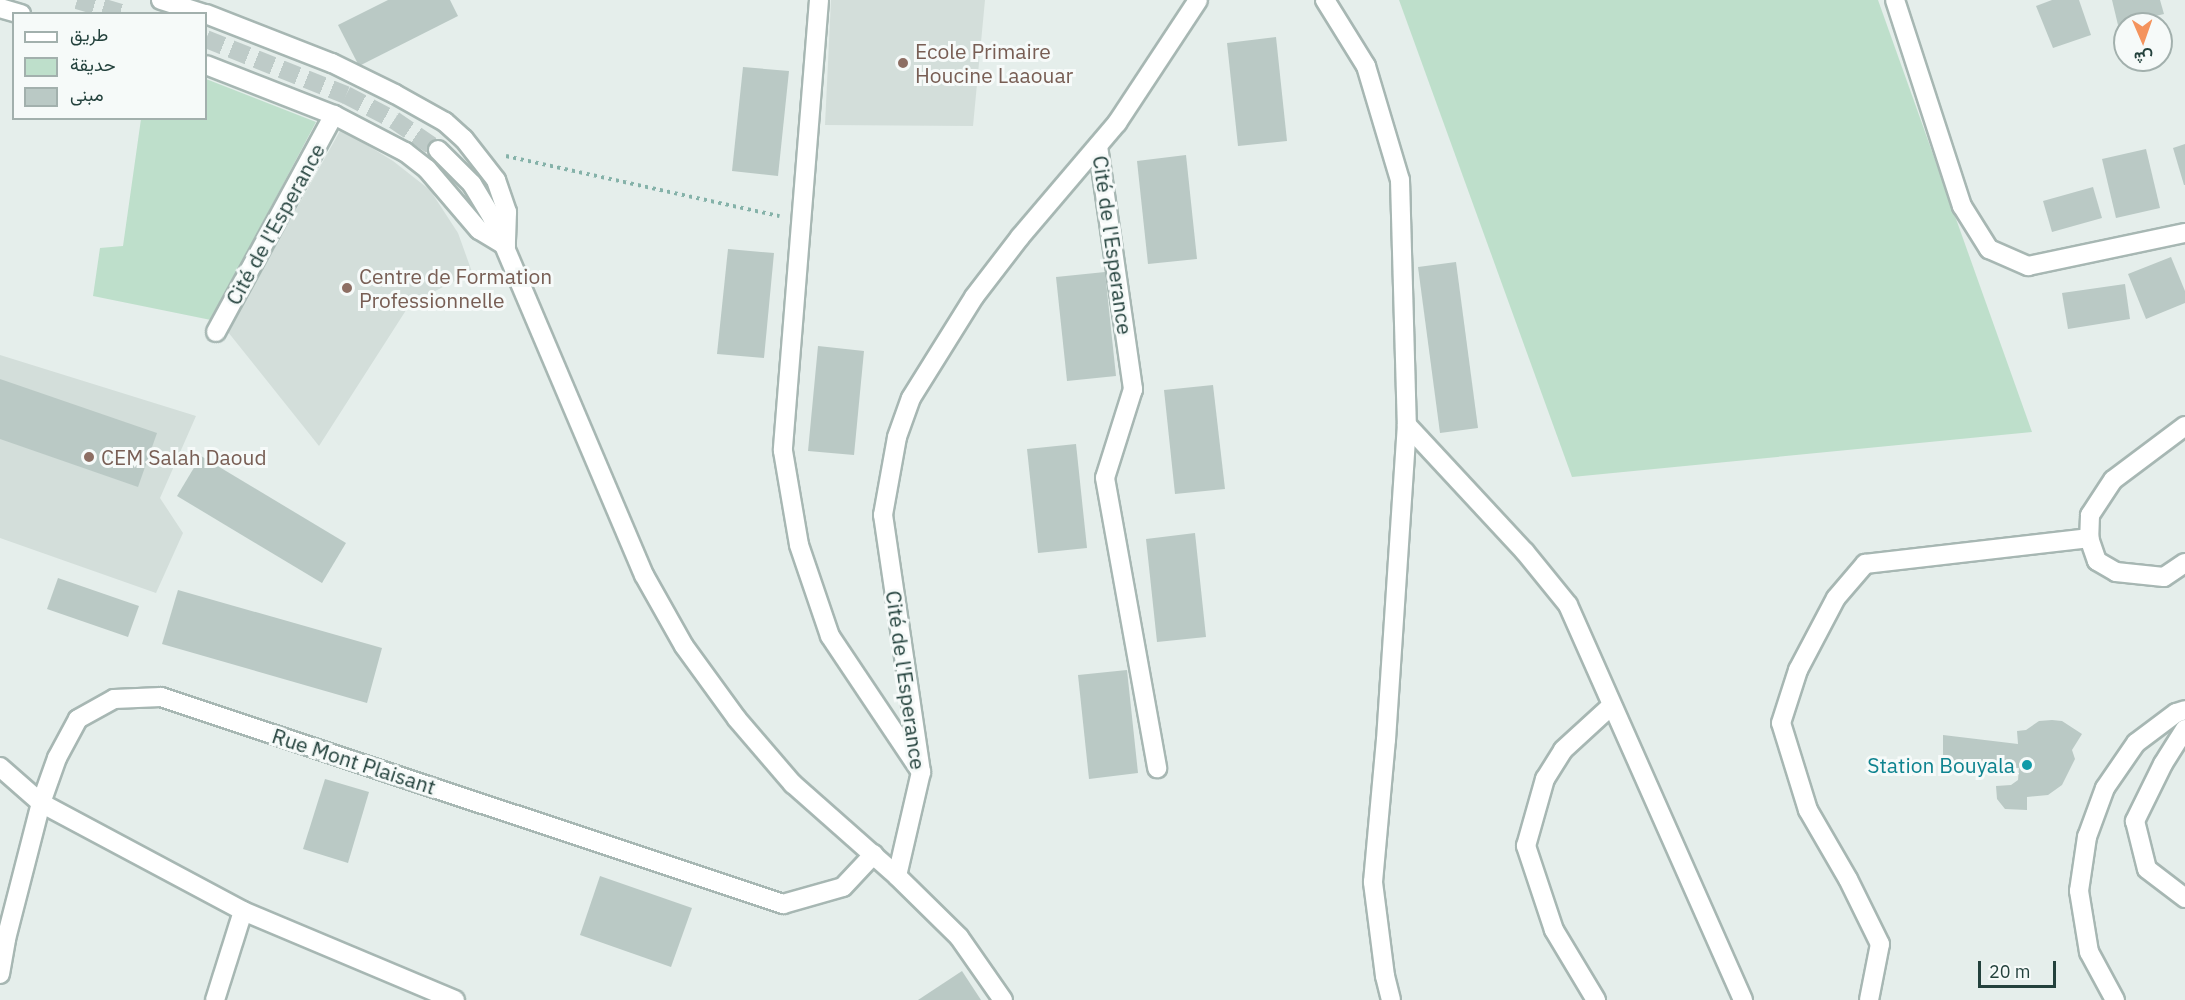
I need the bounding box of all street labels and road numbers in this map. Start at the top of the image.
street label: Cité de l'Esperance [220,139,330,309]
street label: Cité de l'Esperance [1088,154,1138,336]
street label: Cité de l'Esperance [881,589,931,771]
street label: Rue Mont Plaisant [269,723,439,799]

